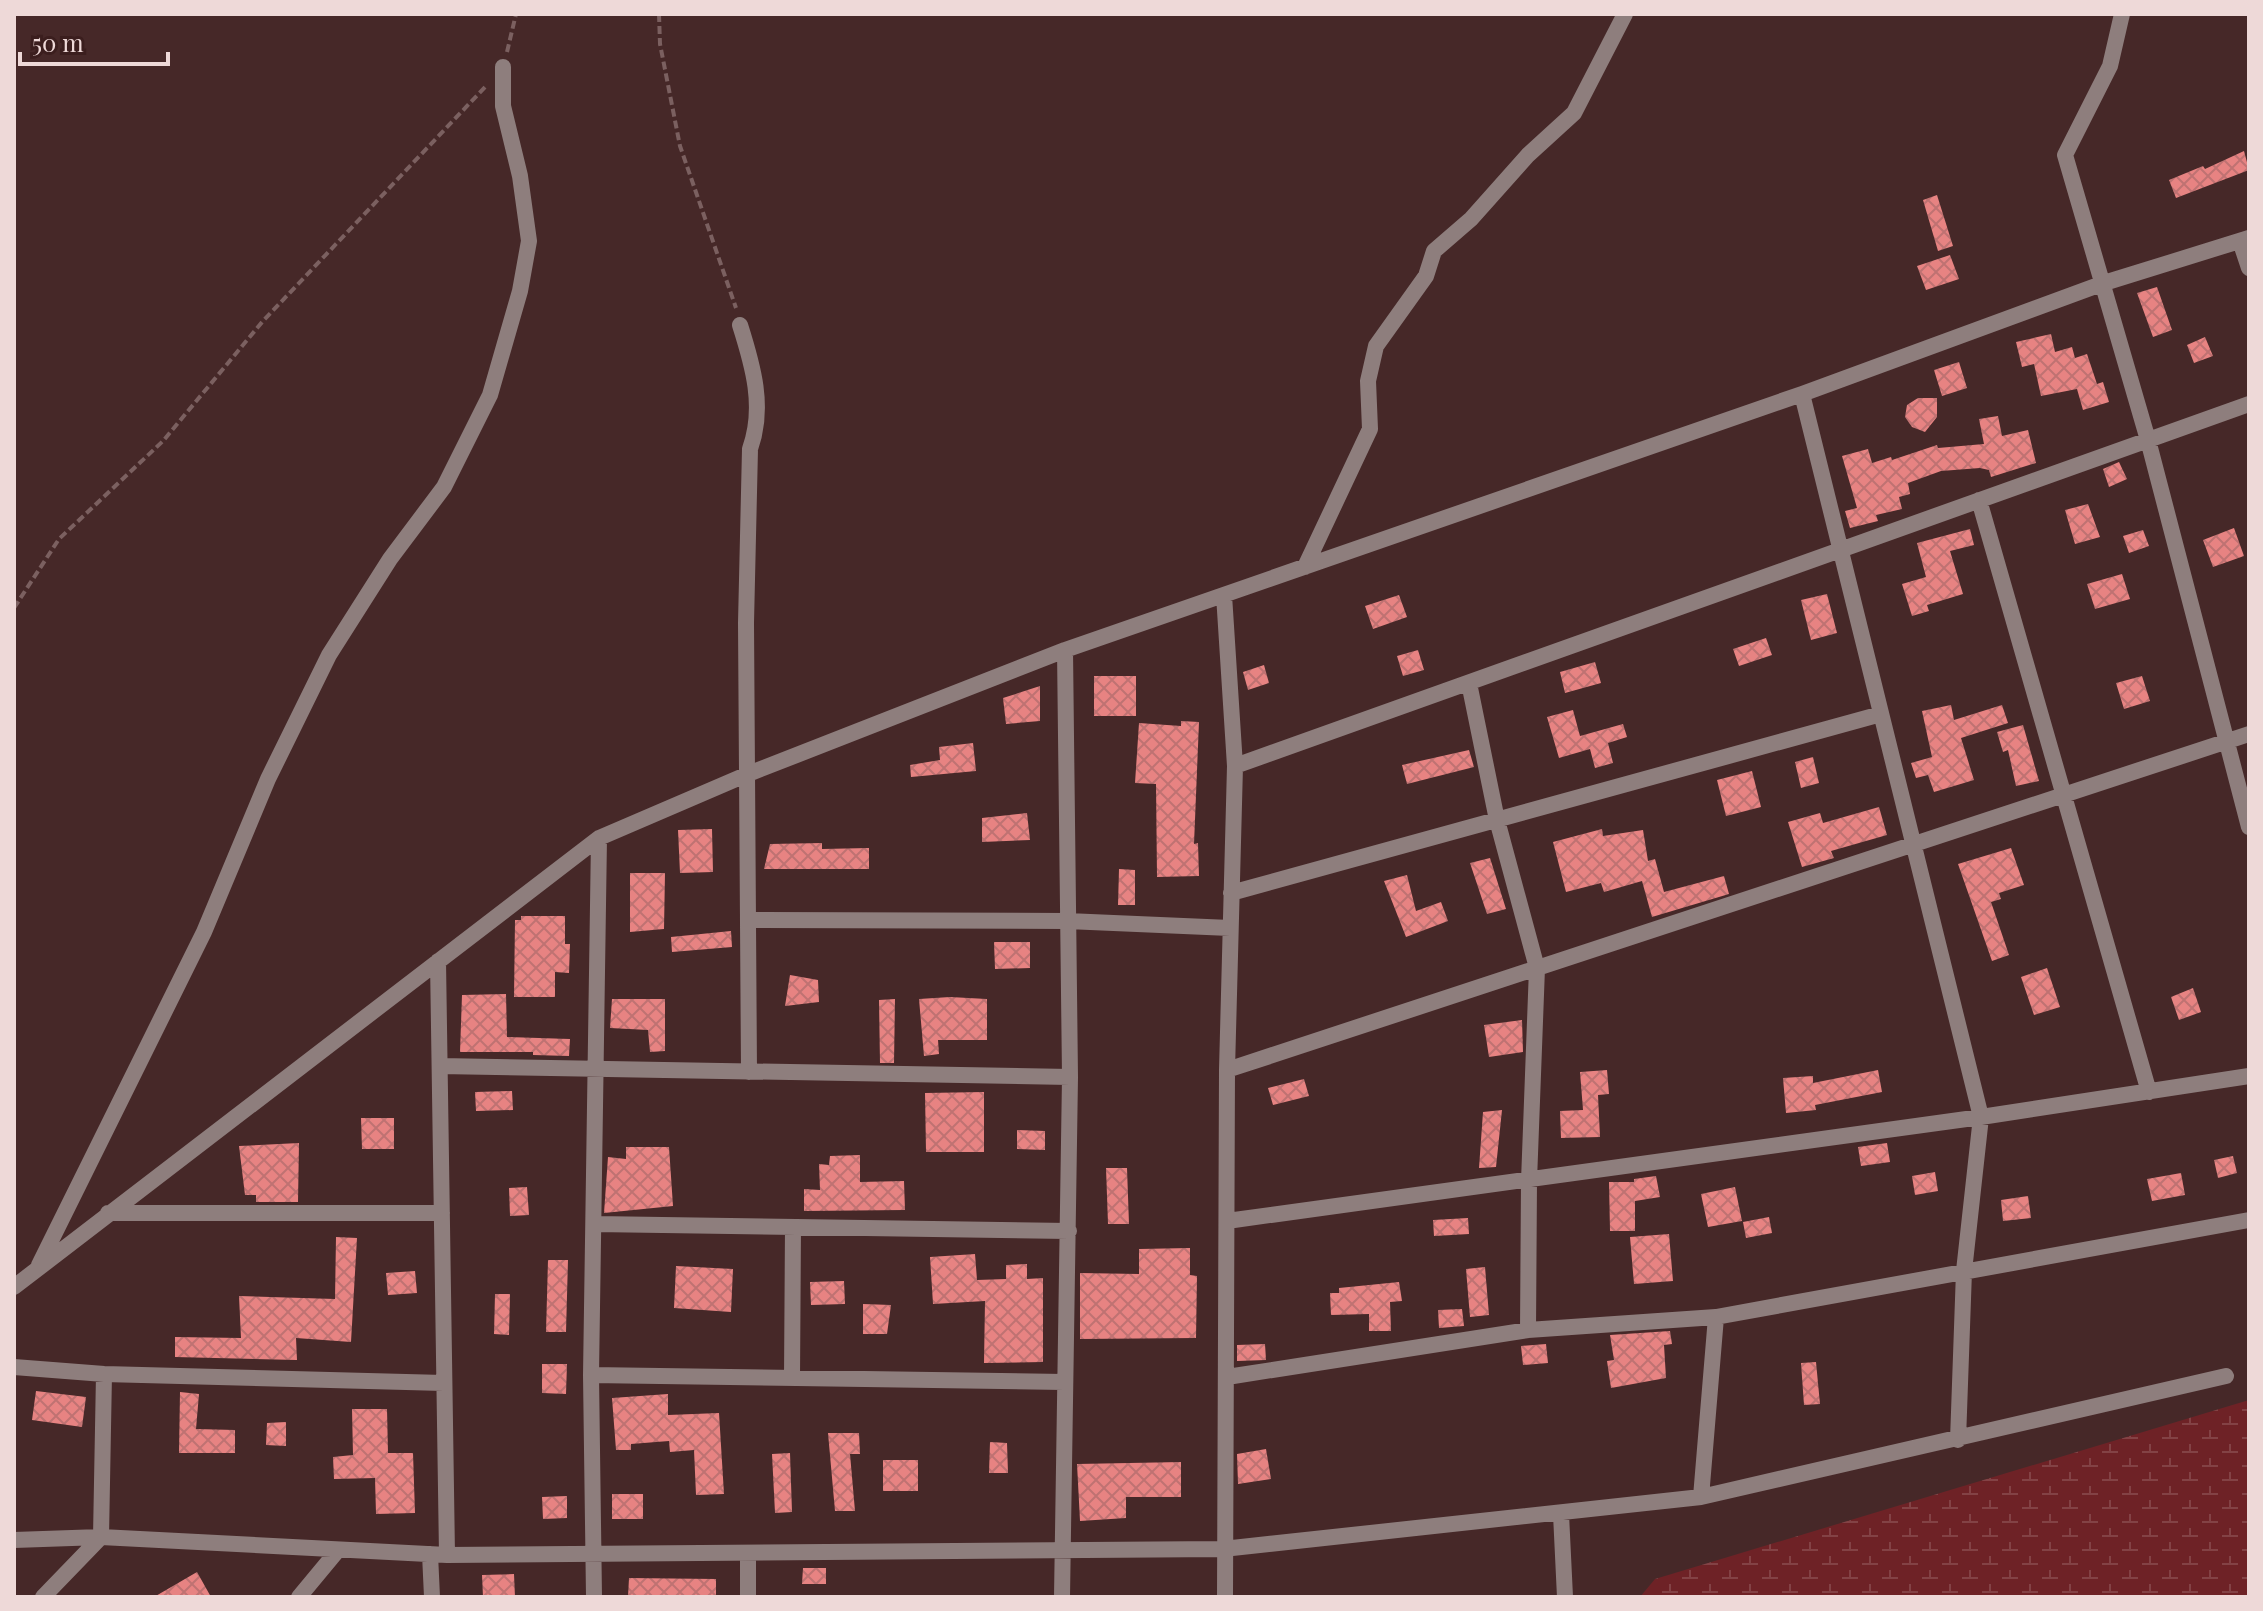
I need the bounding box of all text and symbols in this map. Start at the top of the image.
scale bar [20,16,168,66]
text: 50 m [32,26,84,58]

